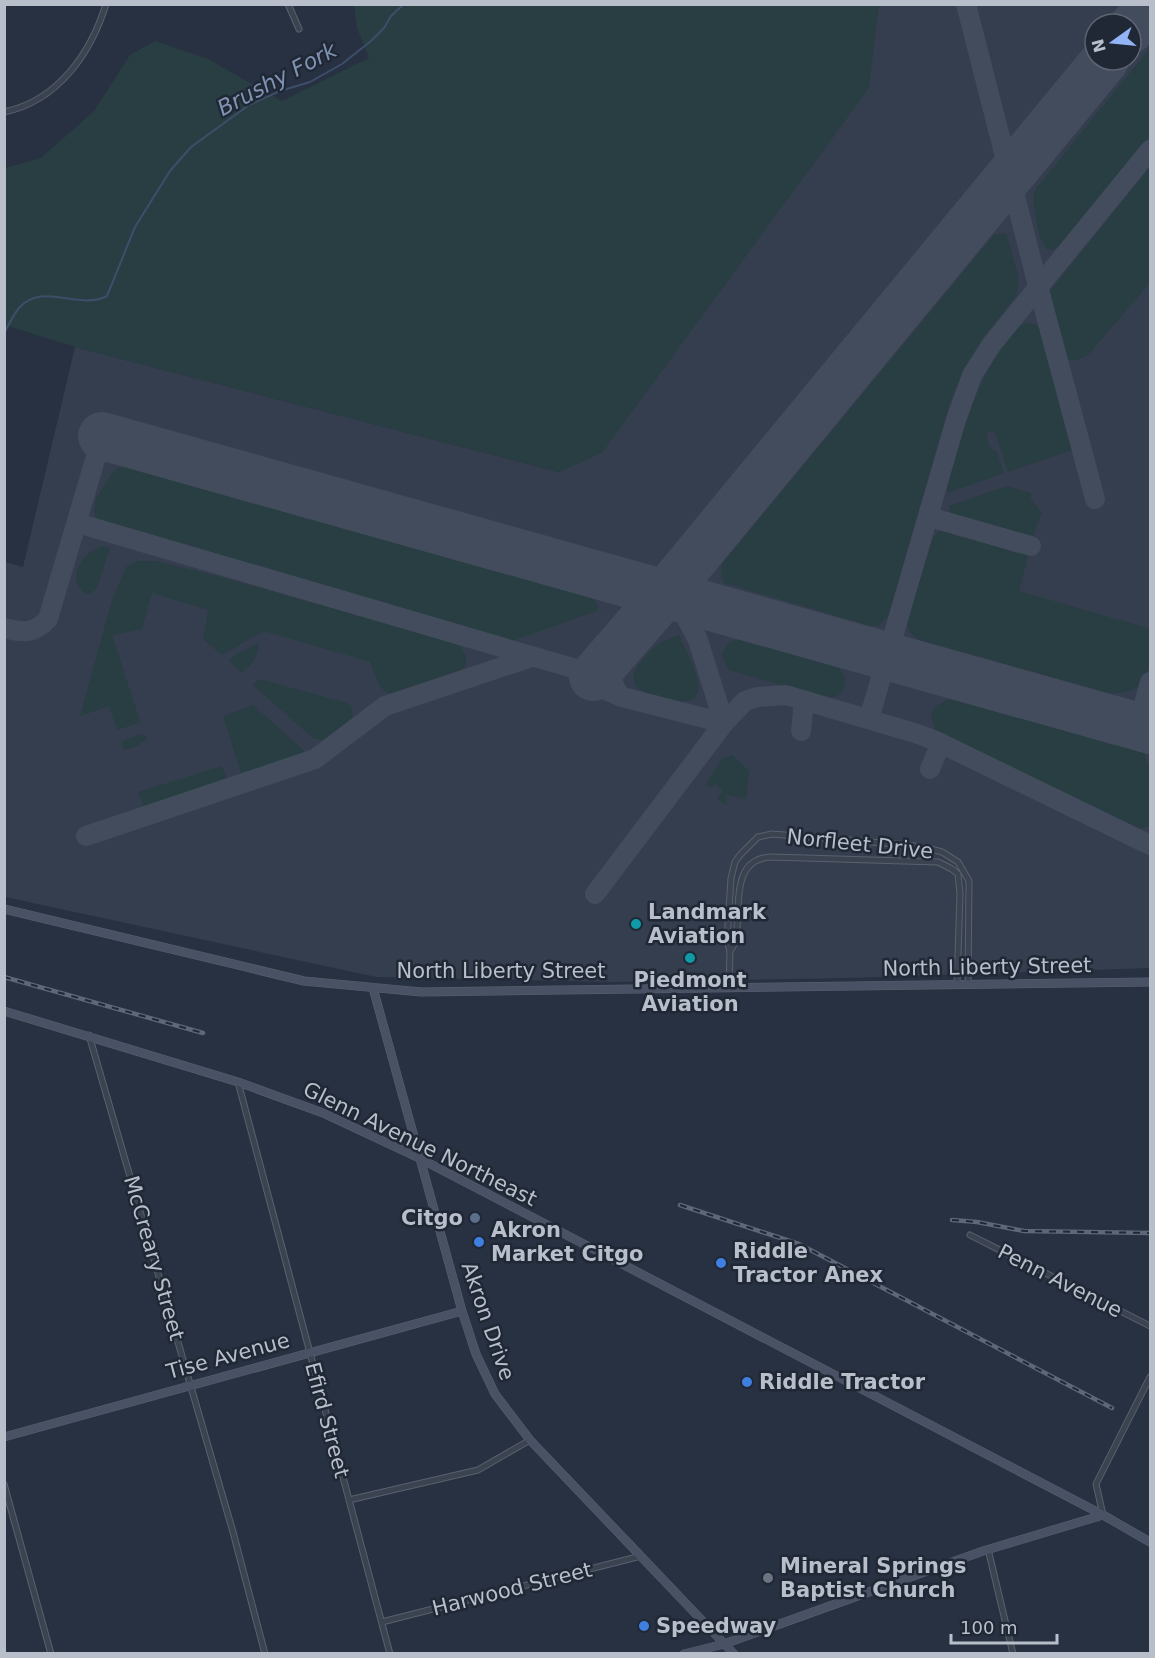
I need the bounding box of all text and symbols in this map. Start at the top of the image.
north arrow [1083,12,1143,72]
water label: Brushy Fork [213,37,342,121]
text: N [1088,37,1110,55]
street label: Norfleet Drive [786,824,934,864]
place label: Landmark Aviation [648,900,767,948]
marker: Landmark Aviation [629,917,643,931]
marker: Piedmont Aviation [683,951,697,965]
street label: North Liberty Street [882,953,1092,981]
street label: North Liberty Street [397,959,605,983]
place label: Piedmont Aviation [633,968,747,1016]
street label: Glenn Avenue Northeast [299,1077,541,1211]
street label: McCreary Street [119,1173,189,1343]
place label: Citgo [401,1206,463,1230]
marker: Citgo [468,1211,482,1225]
place label: Akron Market Citgo [491,1218,644,1266]
marker: Akron Market Citgo [472,1235,486,1249]
place label: Riddle Tractor Anex [733,1239,884,1287]
street label: Penn Avenue [994,1239,1126,1323]
marker: Riddle Tractor Anex [714,1256,728,1270]
street label: Akron Drive [457,1259,519,1383]
street label: Tise Avenue [163,1328,292,1384]
street label: Efird Street [300,1360,354,1480]
place label: Riddle Tractor [759,1370,926,1394]
marker: Riddle Tractor [740,1375,754,1389]
place label: Mineral Springs Baptist Church [780,1554,967,1602]
street label: Harwood Street [430,1558,594,1620]
marker: Mineral Springs Baptist Church [761,1571,775,1585]
scale bar [951,1607,1058,1645]
place label: Speedway [656,1614,777,1638]
text: 100 m [960,1617,1018,1638]
marker: Speedway [637,1619,651,1633]

